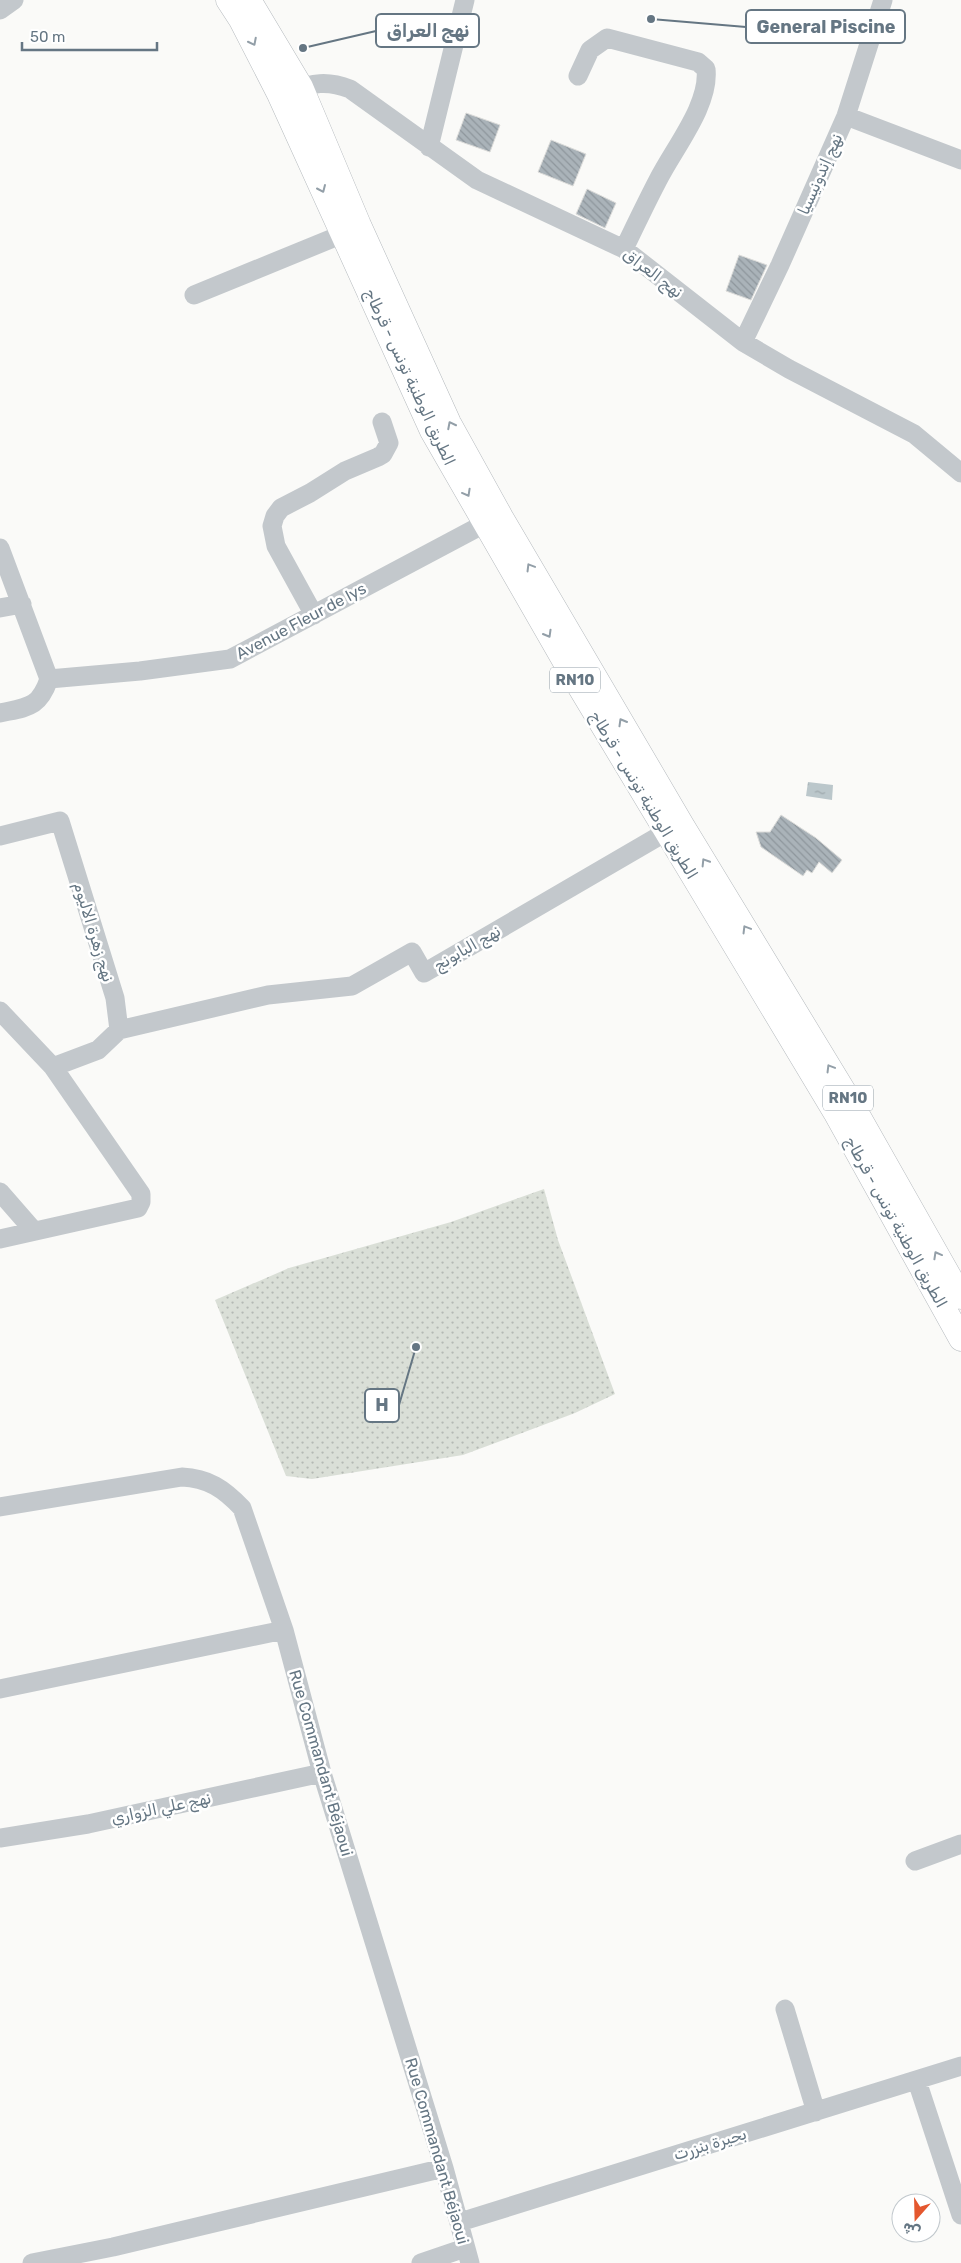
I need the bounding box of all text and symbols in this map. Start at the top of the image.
callout: General Piscine [746,10,905,43]
callout: نهج العراق [376,14,479,47]
text: General Piscine [757,16,896,38]
scale bar [22,20,158,52]
text: نهج العراق [387,20,469,44]
text: 50 m [30,28,65,46]
one-way arrow [247,37,257,46]
street label: نهج إندونيسيا [794,130,848,218]
one-way arrow [316,184,327,193]
street label: نهج العراق [618,244,687,303]
street label: الطريق الوطنية تونس - قرطاج [359,286,459,469]
one-way arrow [447,421,457,430]
one-way arrow [461,488,471,497]
one-way arrow [527,563,537,572]
street label: Avenue Fleur de lys [233,579,369,663]
one-way arrow [542,629,552,638]
road number: RN10 [550,668,600,692]
street label: الطريق الوطنية تونس - قرطاج [584,707,702,884]
one-way arrow [618,718,628,727]
one-way arrow [701,858,711,867]
street label: نهج زهرة الاليوم [68,880,118,985]
street label: نهج البابونج [430,921,505,977]
one-way arrow [742,926,752,935]
one-way arrow [826,1064,836,1073]
road number: RN10 [823,1086,873,1110]
street label: الطريق الوطنية تونس - قرطاج [839,1133,951,1312]
one-way arrow [933,1251,943,1260]
callout: H [365,1389,399,1422]
text: H [375,1394,389,1416]
street label: Rue Commandant Béjaoui [285,1668,357,1858]
street label: نهج علي الزواري [109,1788,213,1831]
street label: Rue Commandant Béjaoui [401,2056,473,2246]
street label: بحيرة بنزرت [671,2124,749,2165]
north arrow [891,2193,941,2243]
text: ش [900,2219,923,2241]

